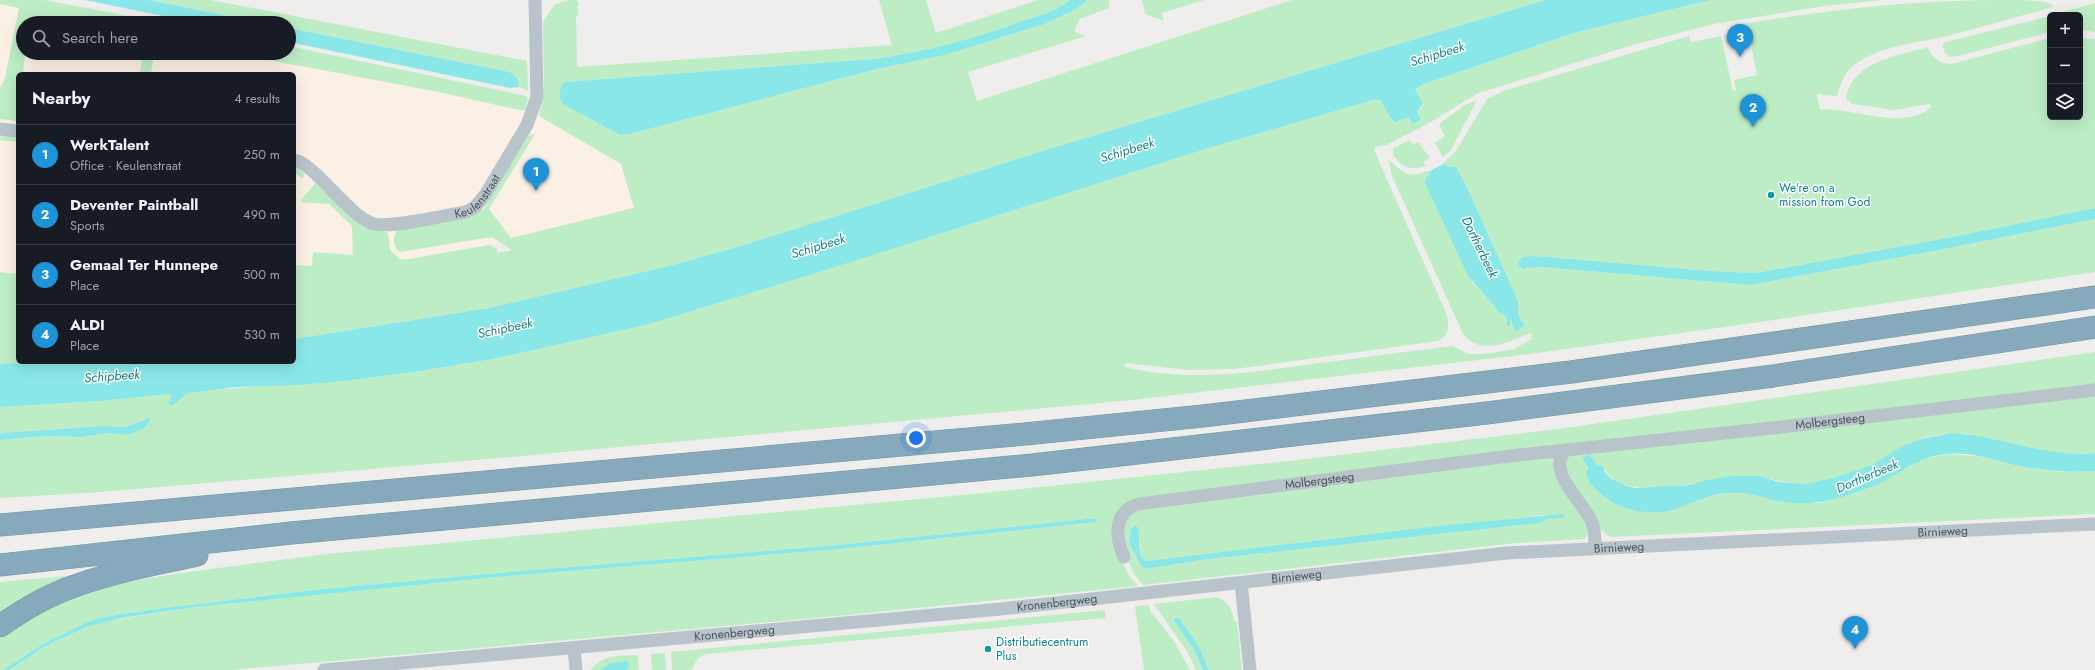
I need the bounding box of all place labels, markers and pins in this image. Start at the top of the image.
pin: 3 [1727,24,1753,57]
pin: 2 [1740,94,1766,127]
pin: 1 [523,158,549,191]
place label: We're on a mission from God [1779,179,1870,211]
marker: We're on a mission from God [1766,190,1776,200]
pin: 4 [1842,616,1868,649]
place label: Distributiecentrum Plus [996,633,1088,665]
marker: Distributiecentrum Plus [983,644,993,654]

